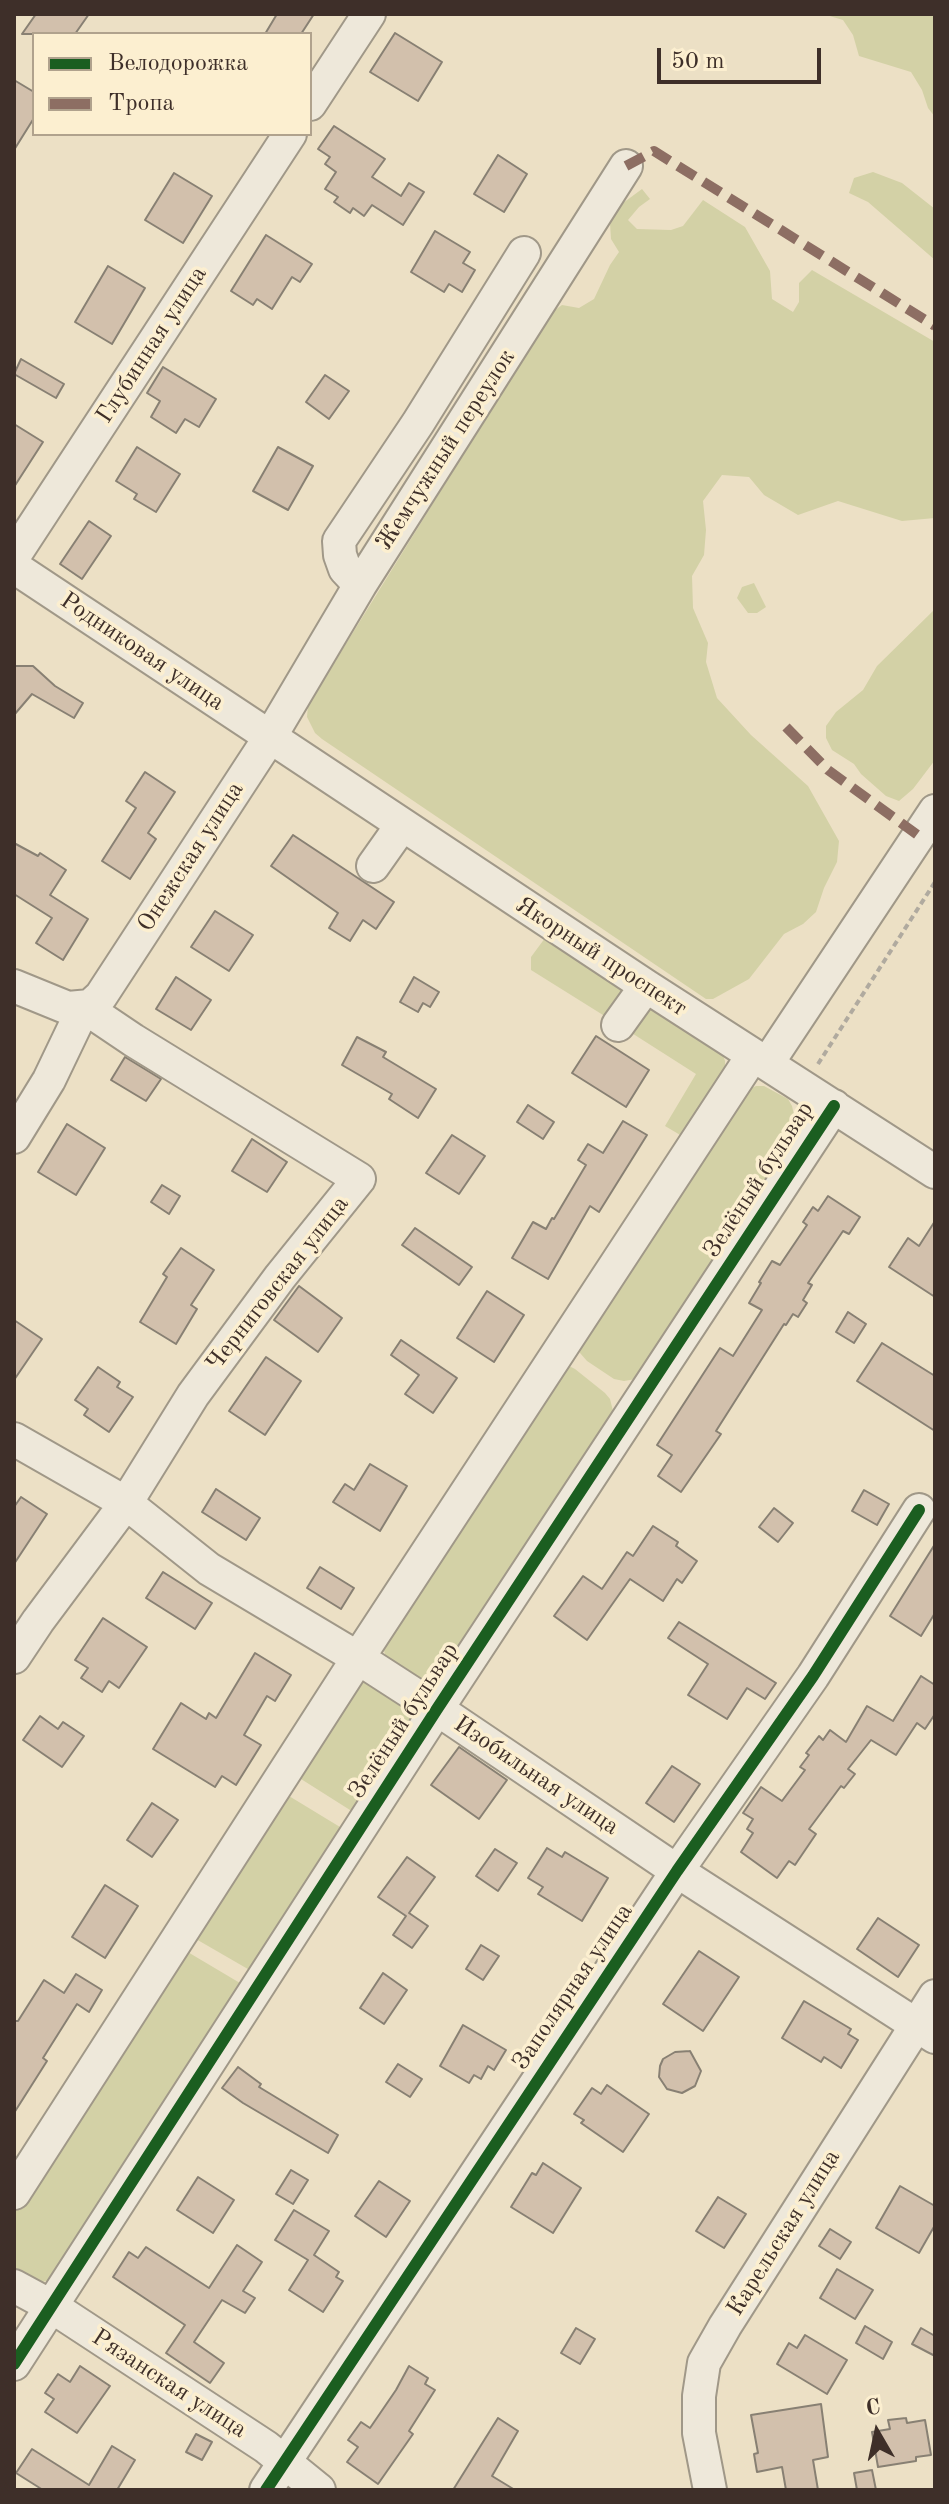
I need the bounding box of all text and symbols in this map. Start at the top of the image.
legend [32,32,312,136]
scale bar [661,32,825,82]
text: 50 m [671,50,725,74]
text: Велодорожка [108,52,248,76]
text: Тропа [108,92,174,116]
street label: Глубинная улица [90,261,214,429]
street label: Жемчужный переулок [370,344,522,556]
street label: Родниковая улица [54,586,230,718]
street label: Онежская улица [132,777,250,937]
street label: Якорный проспект [510,891,692,1023]
street label: Зелёный бульвар [698,1097,820,1263]
street label: Черниговская улица [201,1191,355,1377]
street label: Зелёный бульвар [343,1638,465,1804]
street label: Изобильная улица [448,1710,624,1842]
street label: Заполярная улица [507,1898,639,2076]
street label: Карельская улица [721,2144,847,2322]
street label: Рязанская улица [86,2323,252,2445]
north arrow [837,2392,917,2472]
text: С [864,2396,882,2420]

